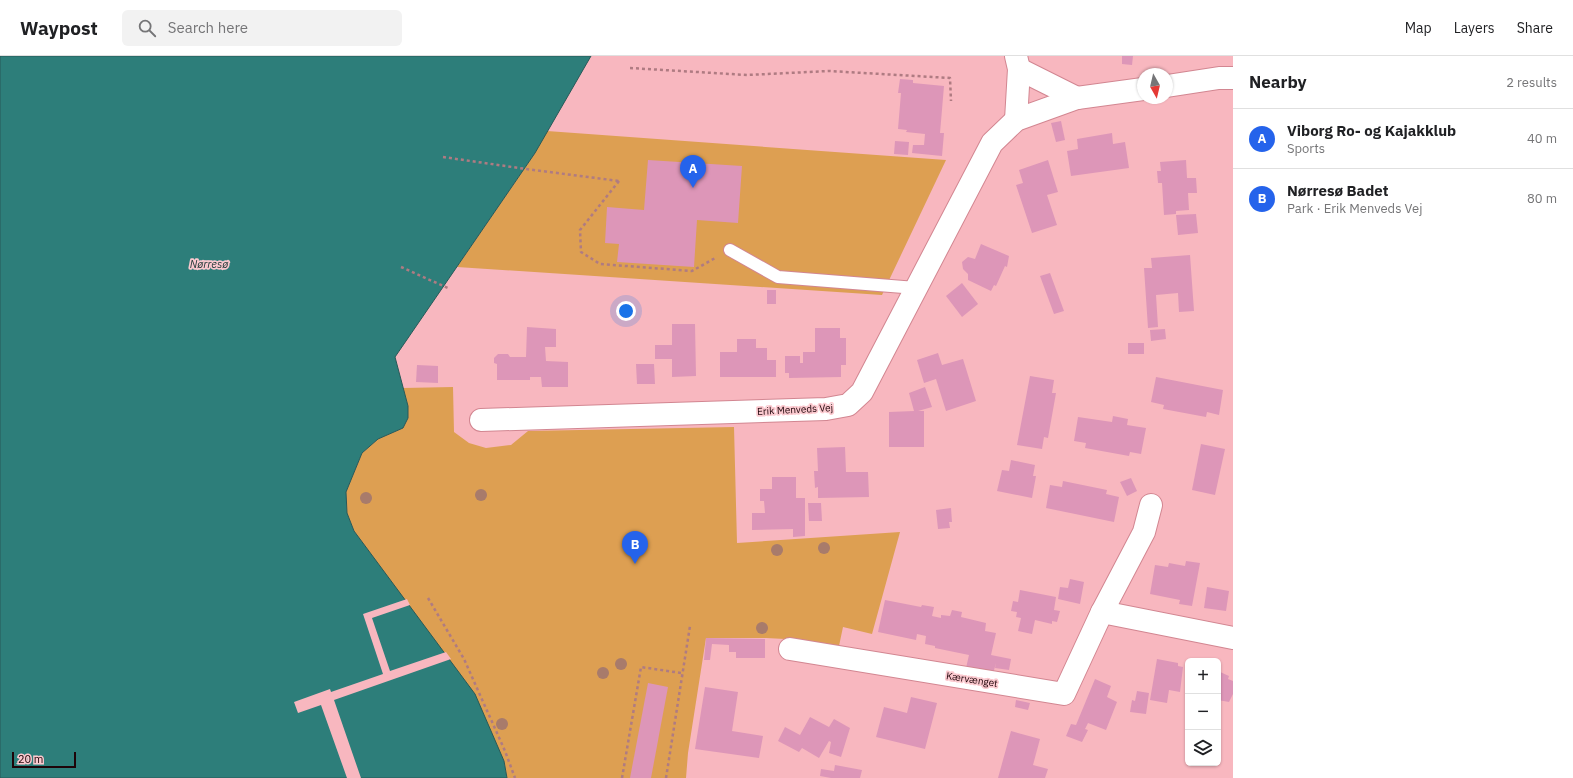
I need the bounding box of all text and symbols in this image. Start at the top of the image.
search box [122,10,402,46]
text: Waypost [20,16,98,40]
icon: search [136,17,158,39]
text: Search here [168,18,248,37]
text: Map [1405,19,1432,37]
text: Layers [1454,19,1495,37]
text: Share [1517,19,1553,37]
north arrow [1137,68,1173,104]
text: Nearby [1249,71,1307,93]
text: 2 results [1506,74,1557,91]
text: Viborg Ro- og Kajakklub [1287,121,1456,140]
text: A [1258,130,1266,147]
text: 40 m [1527,130,1557,147]
text: Sports [1287,140,1325,157]
pin: A [680,155,706,188]
text: Nørresø Badet [1287,181,1388,200]
text: B [1258,190,1266,207]
text: 80 m [1527,190,1557,207]
text: Park · Erik Menveds Vej [1287,200,1422,217]
water label: Nørresø [190,257,229,271]
your location [616,301,636,321]
street label: Erik Menveds Vej [757,401,833,418]
pin: B [622,531,648,564]
map controls [1185,658,1221,766]
button: + [1185,658,1221,694]
street label: Kærvænget [945,669,999,690]
button: − [1185,694,1221,730]
button: layers [1185,730,1221,766]
scale bar [12,750,76,769]
text: 20 m [18,752,43,766]

